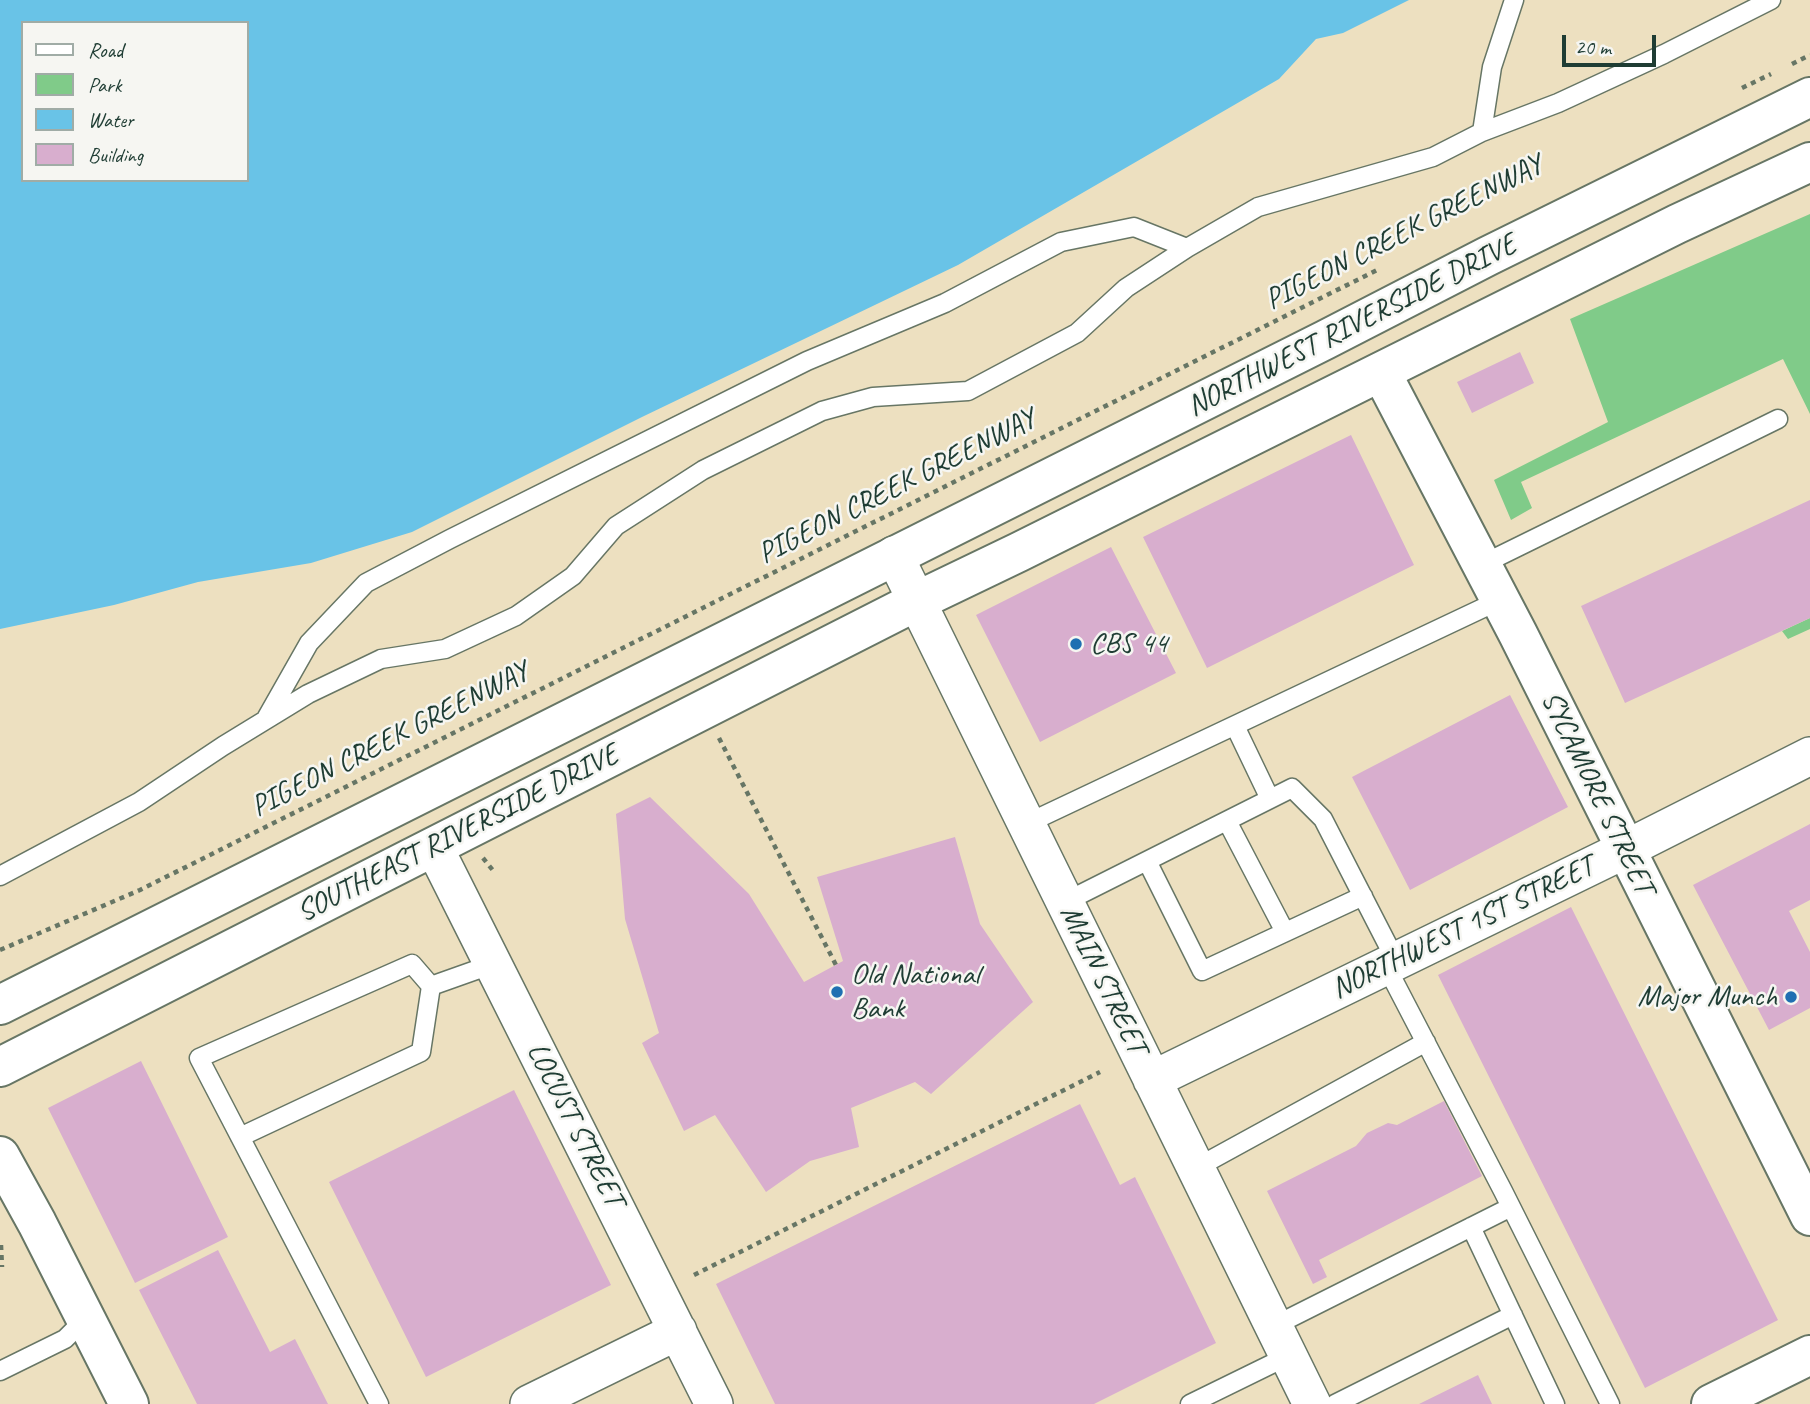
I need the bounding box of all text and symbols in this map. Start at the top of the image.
legend [21,21,248,182]
scale bar [1565,21,1660,65]
text: 20 m [1575,34,1611,60]
text: Road [88,37,123,63]
text: Park [88,72,121,98]
text: Water [88,107,134,133]
text: Building [88,142,143,168]
street label: PIGEON CREEK GREENWAY [1259,147,1549,319]
street label: NORTHWEST RIVERSIDE DRIVE [1181,227,1523,425]
street label: PIGEON CREEK GREENWAY [752,401,1042,573]
place label: CBS 44 [1090,626,1167,662]
marker: CBS 44 [1068,636,1084,652]
street label: PIGEON CREEK GREENWAY [245,654,535,826]
street label: SYCAMORE STREET [1532,686,1662,900]
street label: SOUTHEAST RIVERSIDE DRIVE [291,737,625,931]
street label: NORTHWEST 1ST STREET [1326,849,1600,1007]
street label: MAIN STREET [1051,900,1155,1060]
place label: Old National Bank [851,957,979,1028]
place label: Major Munch [1637,979,1777,1015]
marker: Old National Bank [829,984,845,1000]
marker: Major Munch [1783,989,1799,1005]
street label: LOCUST STREET [518,1037,632,1213]

